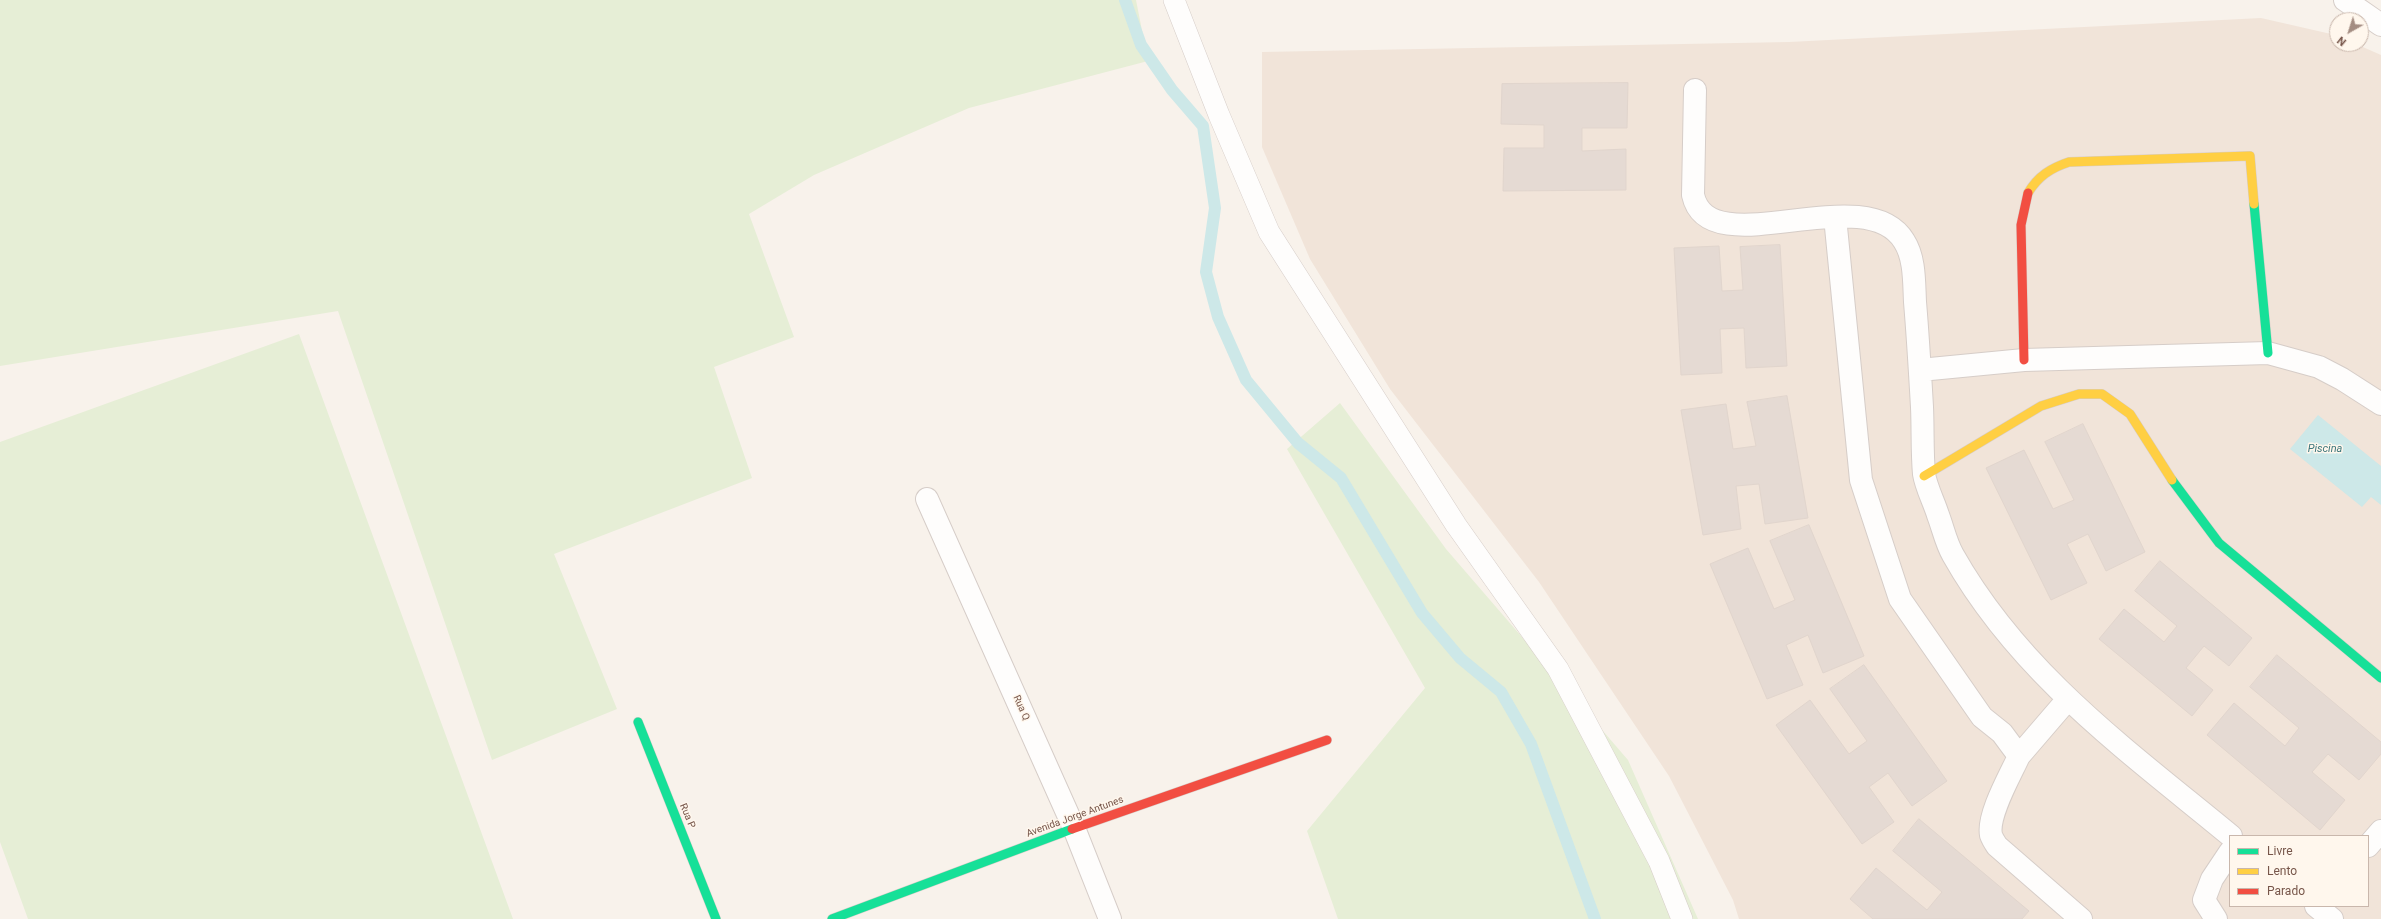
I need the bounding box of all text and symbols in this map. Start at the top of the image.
north arrow [2329,12,2369,52]
text: N [2335,33,2349,48]
water label: Piscina [2308,442,2342,456]
street label: Rua Q [1010,693,1032,723]
street label: Avenida Jorge Antunes [1025,794,1125,840]
street label: Rua P [677,802,697,830]
legend [2229,835,2369,907]
text: Livre [2267,844,2293,858]
text: Lento [2267,864,2297,878]
text: Parado [2267,884,2305,898]

